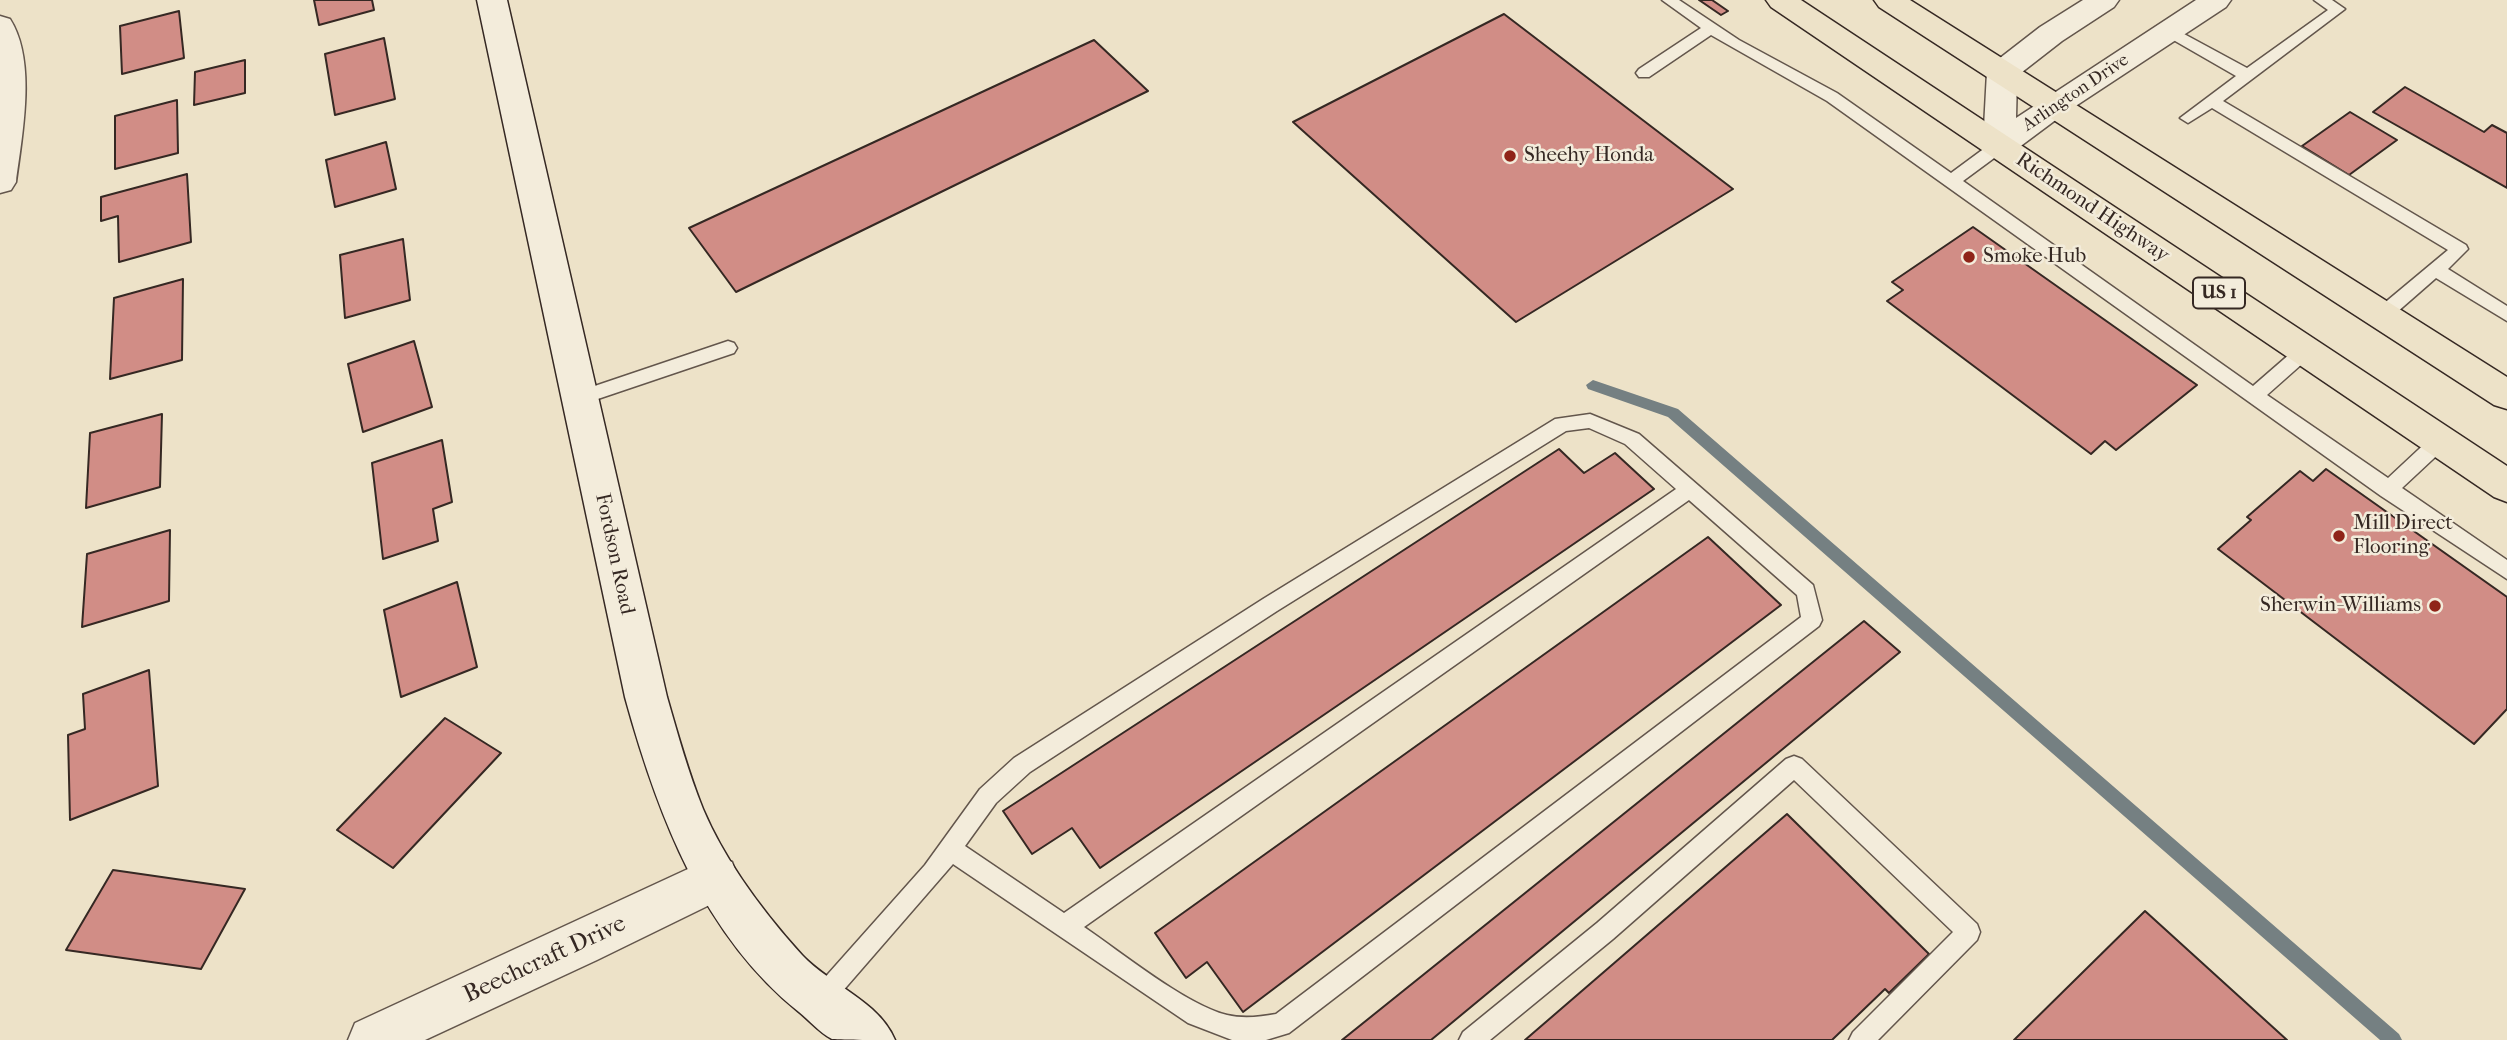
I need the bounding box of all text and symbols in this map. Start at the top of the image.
street label: Arlington Drive [2019,50,2133,136]
place label: Sheehy Honda [1524,143,1654,169]
street label: Richmond Highway [2011,147,2173,269]
marker: Sheehy Honda [1502,148,1518,164]
place label: Smoke Hub [1983,244,2086,270]
marker: Smoke Hub [1961,249,1977,265]
road number: US 1 [2193,278,2245,308]
street label: Fordson Road [589,491,639,617]
place label: Mill Direct Flooring [2353,511,2453,561]
marker: Mill Direct Flooring [2331,528,2347,544]
place label: Sherwin-Williams [2260,593,2421,619]
marker: Sherwin-Williams [2427,598,2443,614]
street label: Beechcraft Drive [459,910,631,1010]

